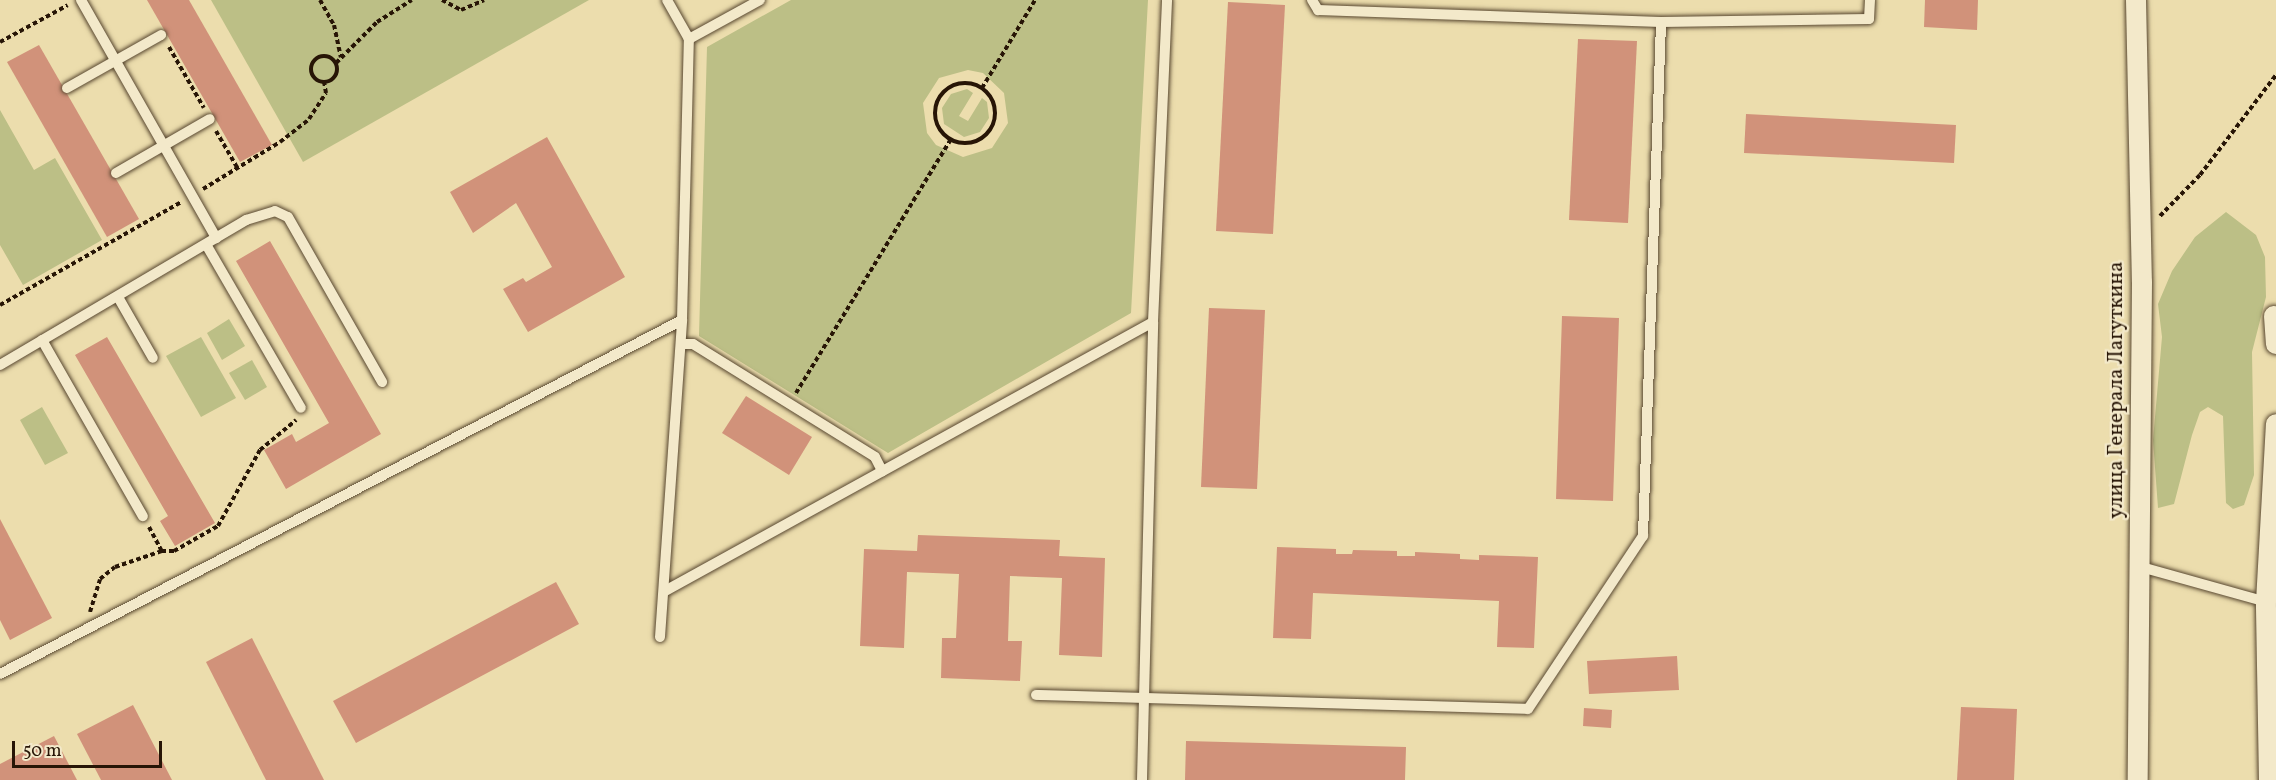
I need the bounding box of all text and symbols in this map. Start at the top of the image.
street label: улица Генерала Лагуткина [2104,261,2130,519]
scale bar [15,729,165,767]
text: 50 m [23,739,62,764]

